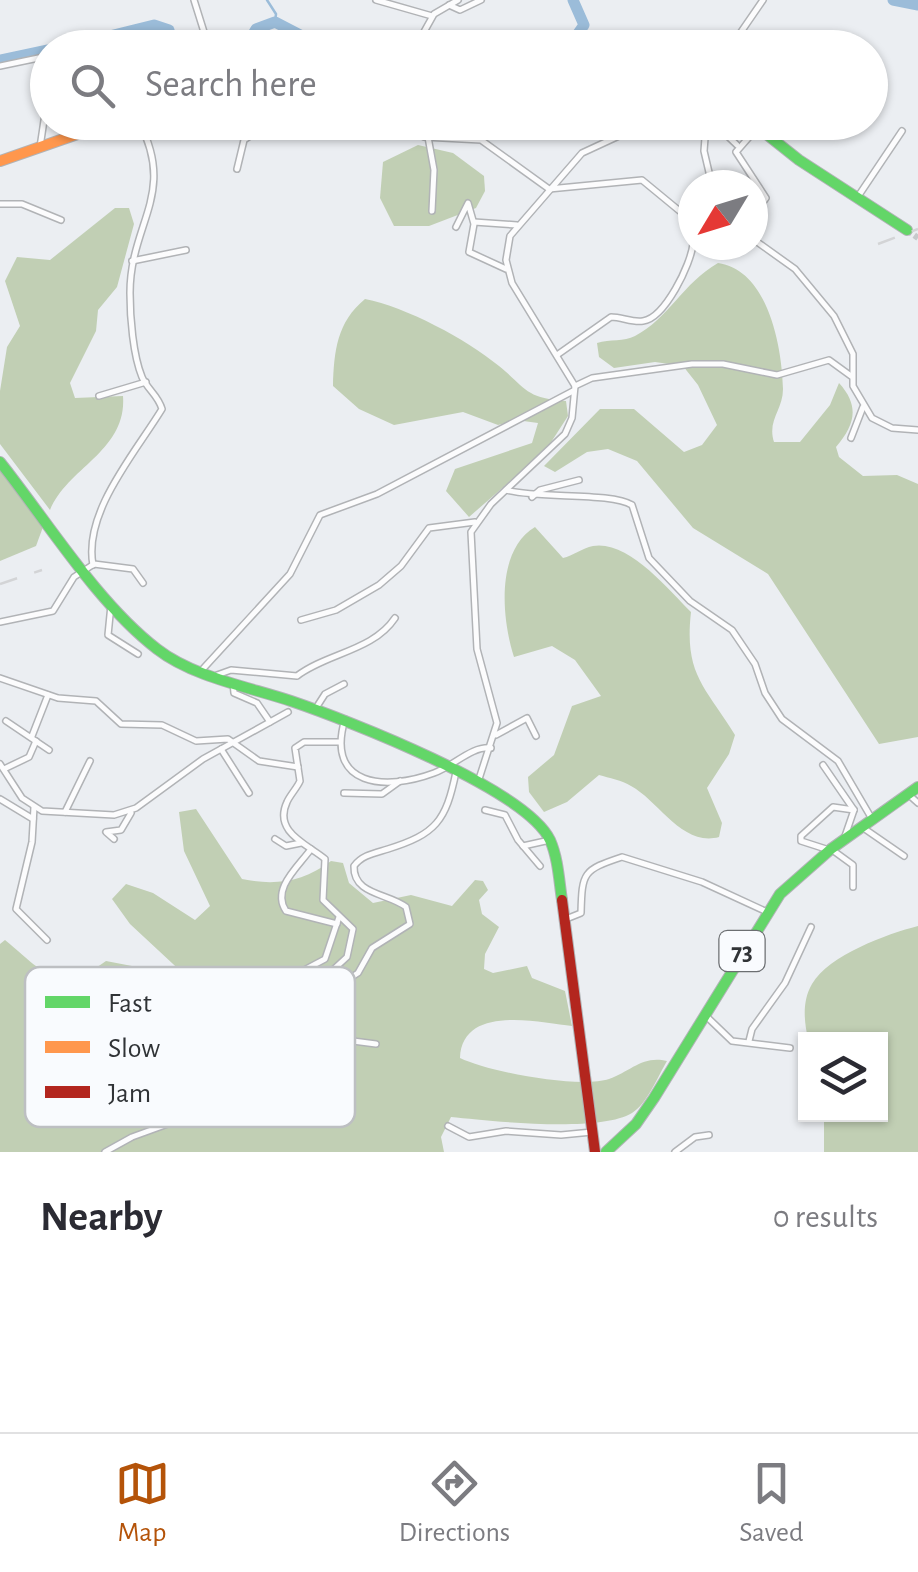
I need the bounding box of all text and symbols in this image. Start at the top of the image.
search box [30,30,888,140]
icon: search [65,58,120,113]
text: Search here [145,66,317,104]
north arrow [678,170,768,260]
road number: 73 [720,931,764,971]
legend [25,967,355,1127]
text: Fast [108,990,152,1018]
map controls [798,1032,888,1122]
button: layers [798,1032,888,1122]
text: Slow [108,1035,160,1063]
text: Jam [108,1080,151,1108]
text: Nearby [40,1196,163,1238]
text: 0 results [773,1201,878,1233]
tab: Map [115,1456,170,1550]
tab: Directions [399,1456,510,1550]
tab: Saved [739,1456,803,1550]

